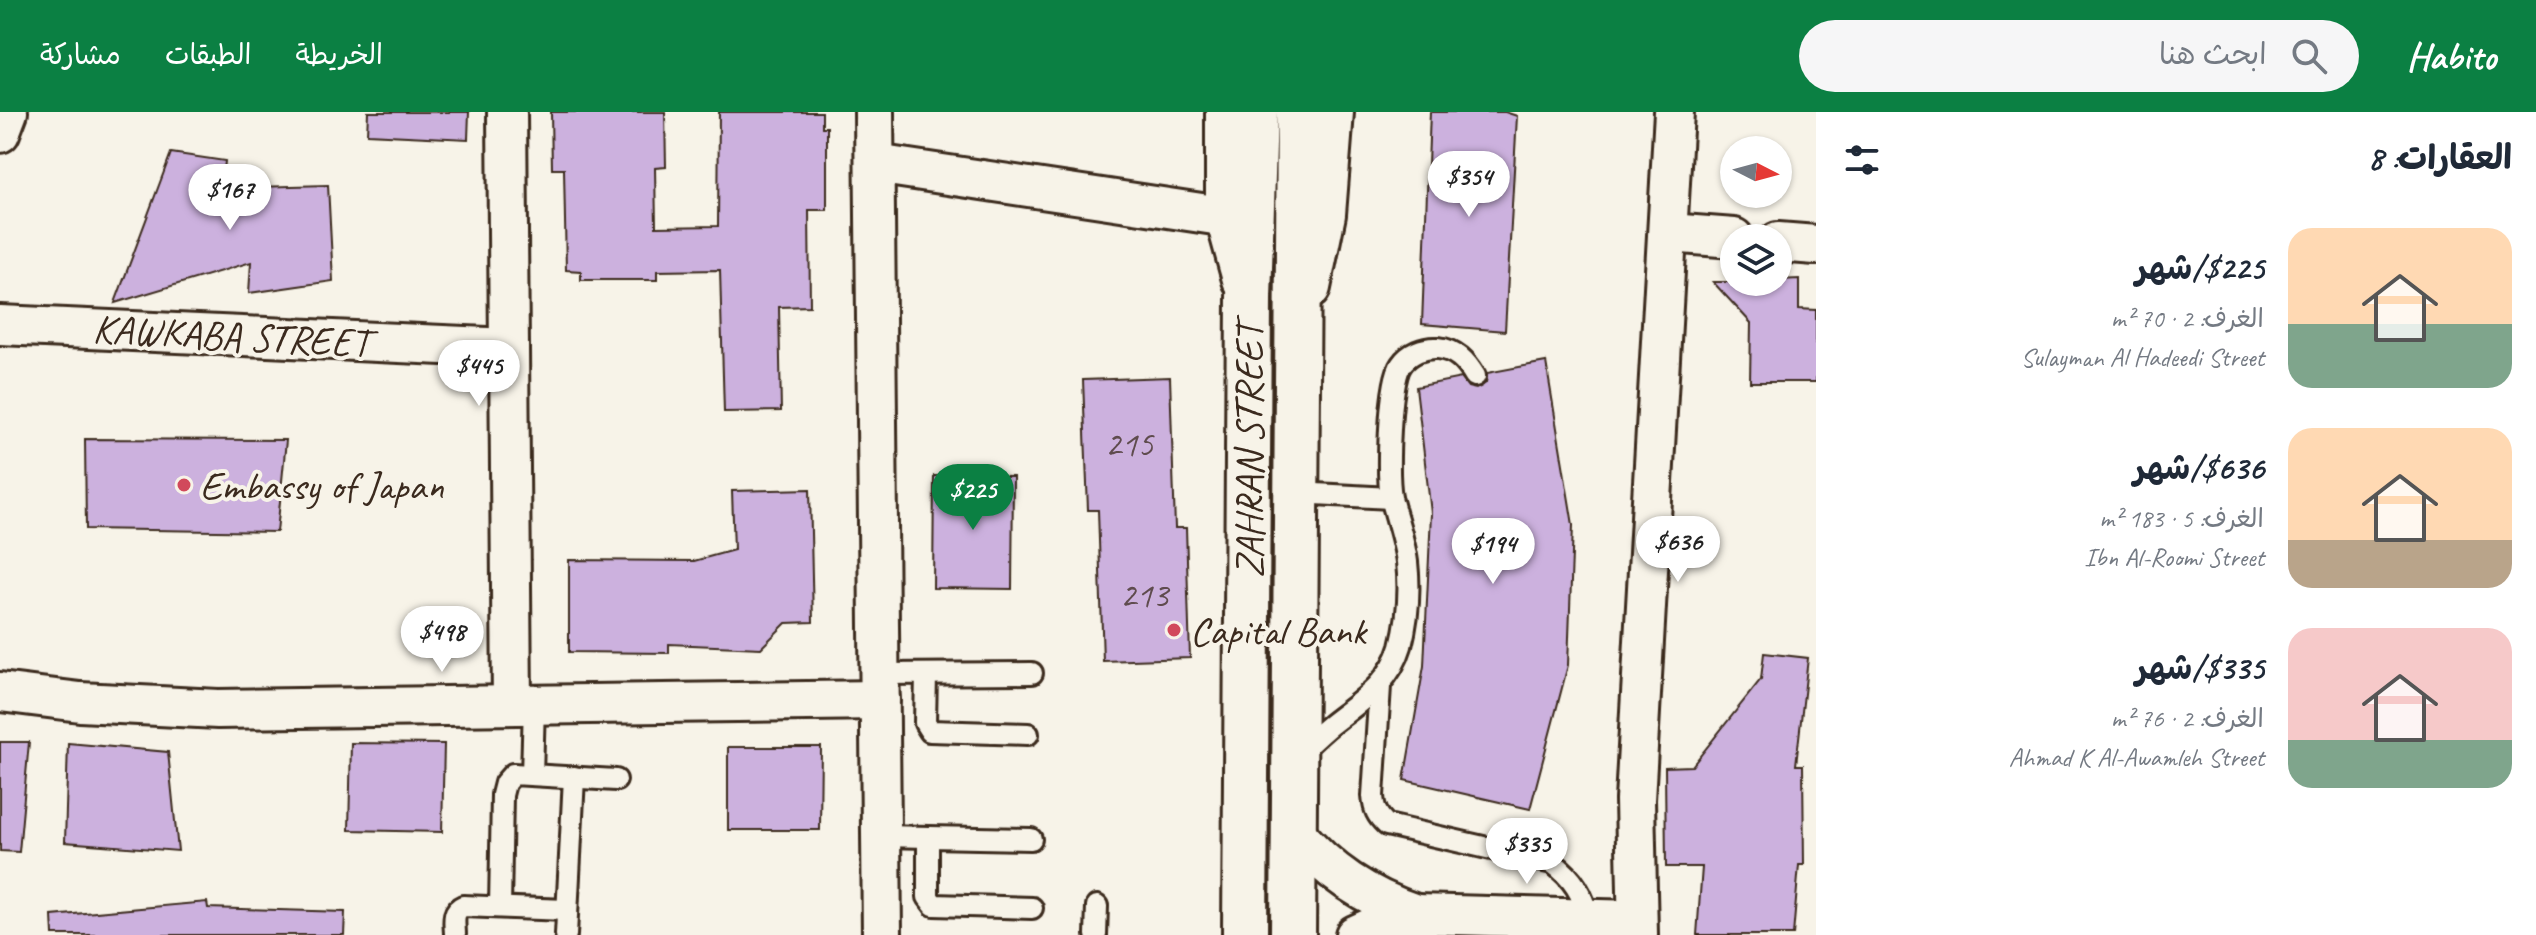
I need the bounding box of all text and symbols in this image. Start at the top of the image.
search box [1799,20,2359,92]
text: Habito [2407,33,2496,80]
icon: search [2287,34,2331,78]
text: ابحث هنا [2159,35,2267,73]
text: مشاركة [40,37,121,72]
text: الطبقات [165,37,251,72]
text: الخريطة [295,37,383,72]
north arrow [1720,136,1792,208]
map controls [1720,136,1792,296]
text: العقارات: 8 [2368,136,2512,179]
icon: filters [1840,138,1884,182]
pin: $354 [1422,151,1516,219]
text: $354 [1446,160,1492,193]
pin: $167 [183,164,277,232]
text: $167 [206,173,254,206]
button: layers [1720,224,1792,296]
text: $225/شهر [2136,246,2264,289]
icon: home [2352,260,2448,356]
text: الغرف: 2 · 70 m² [2111,302,2264,335]
street label: KAWKABA STREET [92,304,380,369]
street label: ZAHRAN STREET [1224,314,1274,578]
pin: $445 [432,340,526,408]
text: Sulayman Al Hadeedi Street [2021,341,2264,374]
text: $445 [456,349,502,382]
house number: 215 [1105,421,1155,467]
text: $636/شهر [2134,446,2264,489]
icon: home [2352,460,2448,556]
place label: Embassy of Japan [200,461,445,511]
pin: $225 [926,464,1020,532]
text: $225 [950,473,996,506]
marker: Embassy of Japan [175,476,193,494]
text: الغرف: 5 · 183 m² [2099,502,2264,535]
pin: $636 [1631,516,1725,584]
pin: $194 [1446,518,1540,586]
text: $636 [1654,525,1702,558]
text: $194 [1470,527,1516,560]
text: Ibn Al-Roomi Street [2084,541,2264,574]
house number: 213 [1120,572,1171,618]
pin: $498 [395,606,489,674]
place label: Capital Bank [1190,606,1368,656]
text: $498 [419,615,465,648]
marker: Capital Bank [1165,621,1183,639]
text: $335/شهر [2136,646,2264,689]
icon: home [2352,660,2448,756]
text: الغرف: 2 · 76 m² [2111,702,2264,735]
text: Ahmad K Al-Awamleh Street [2009,741,2264,774]
pin: $335 [1480,818,1574,886]
text: $335 [1504,827,1550,860]

